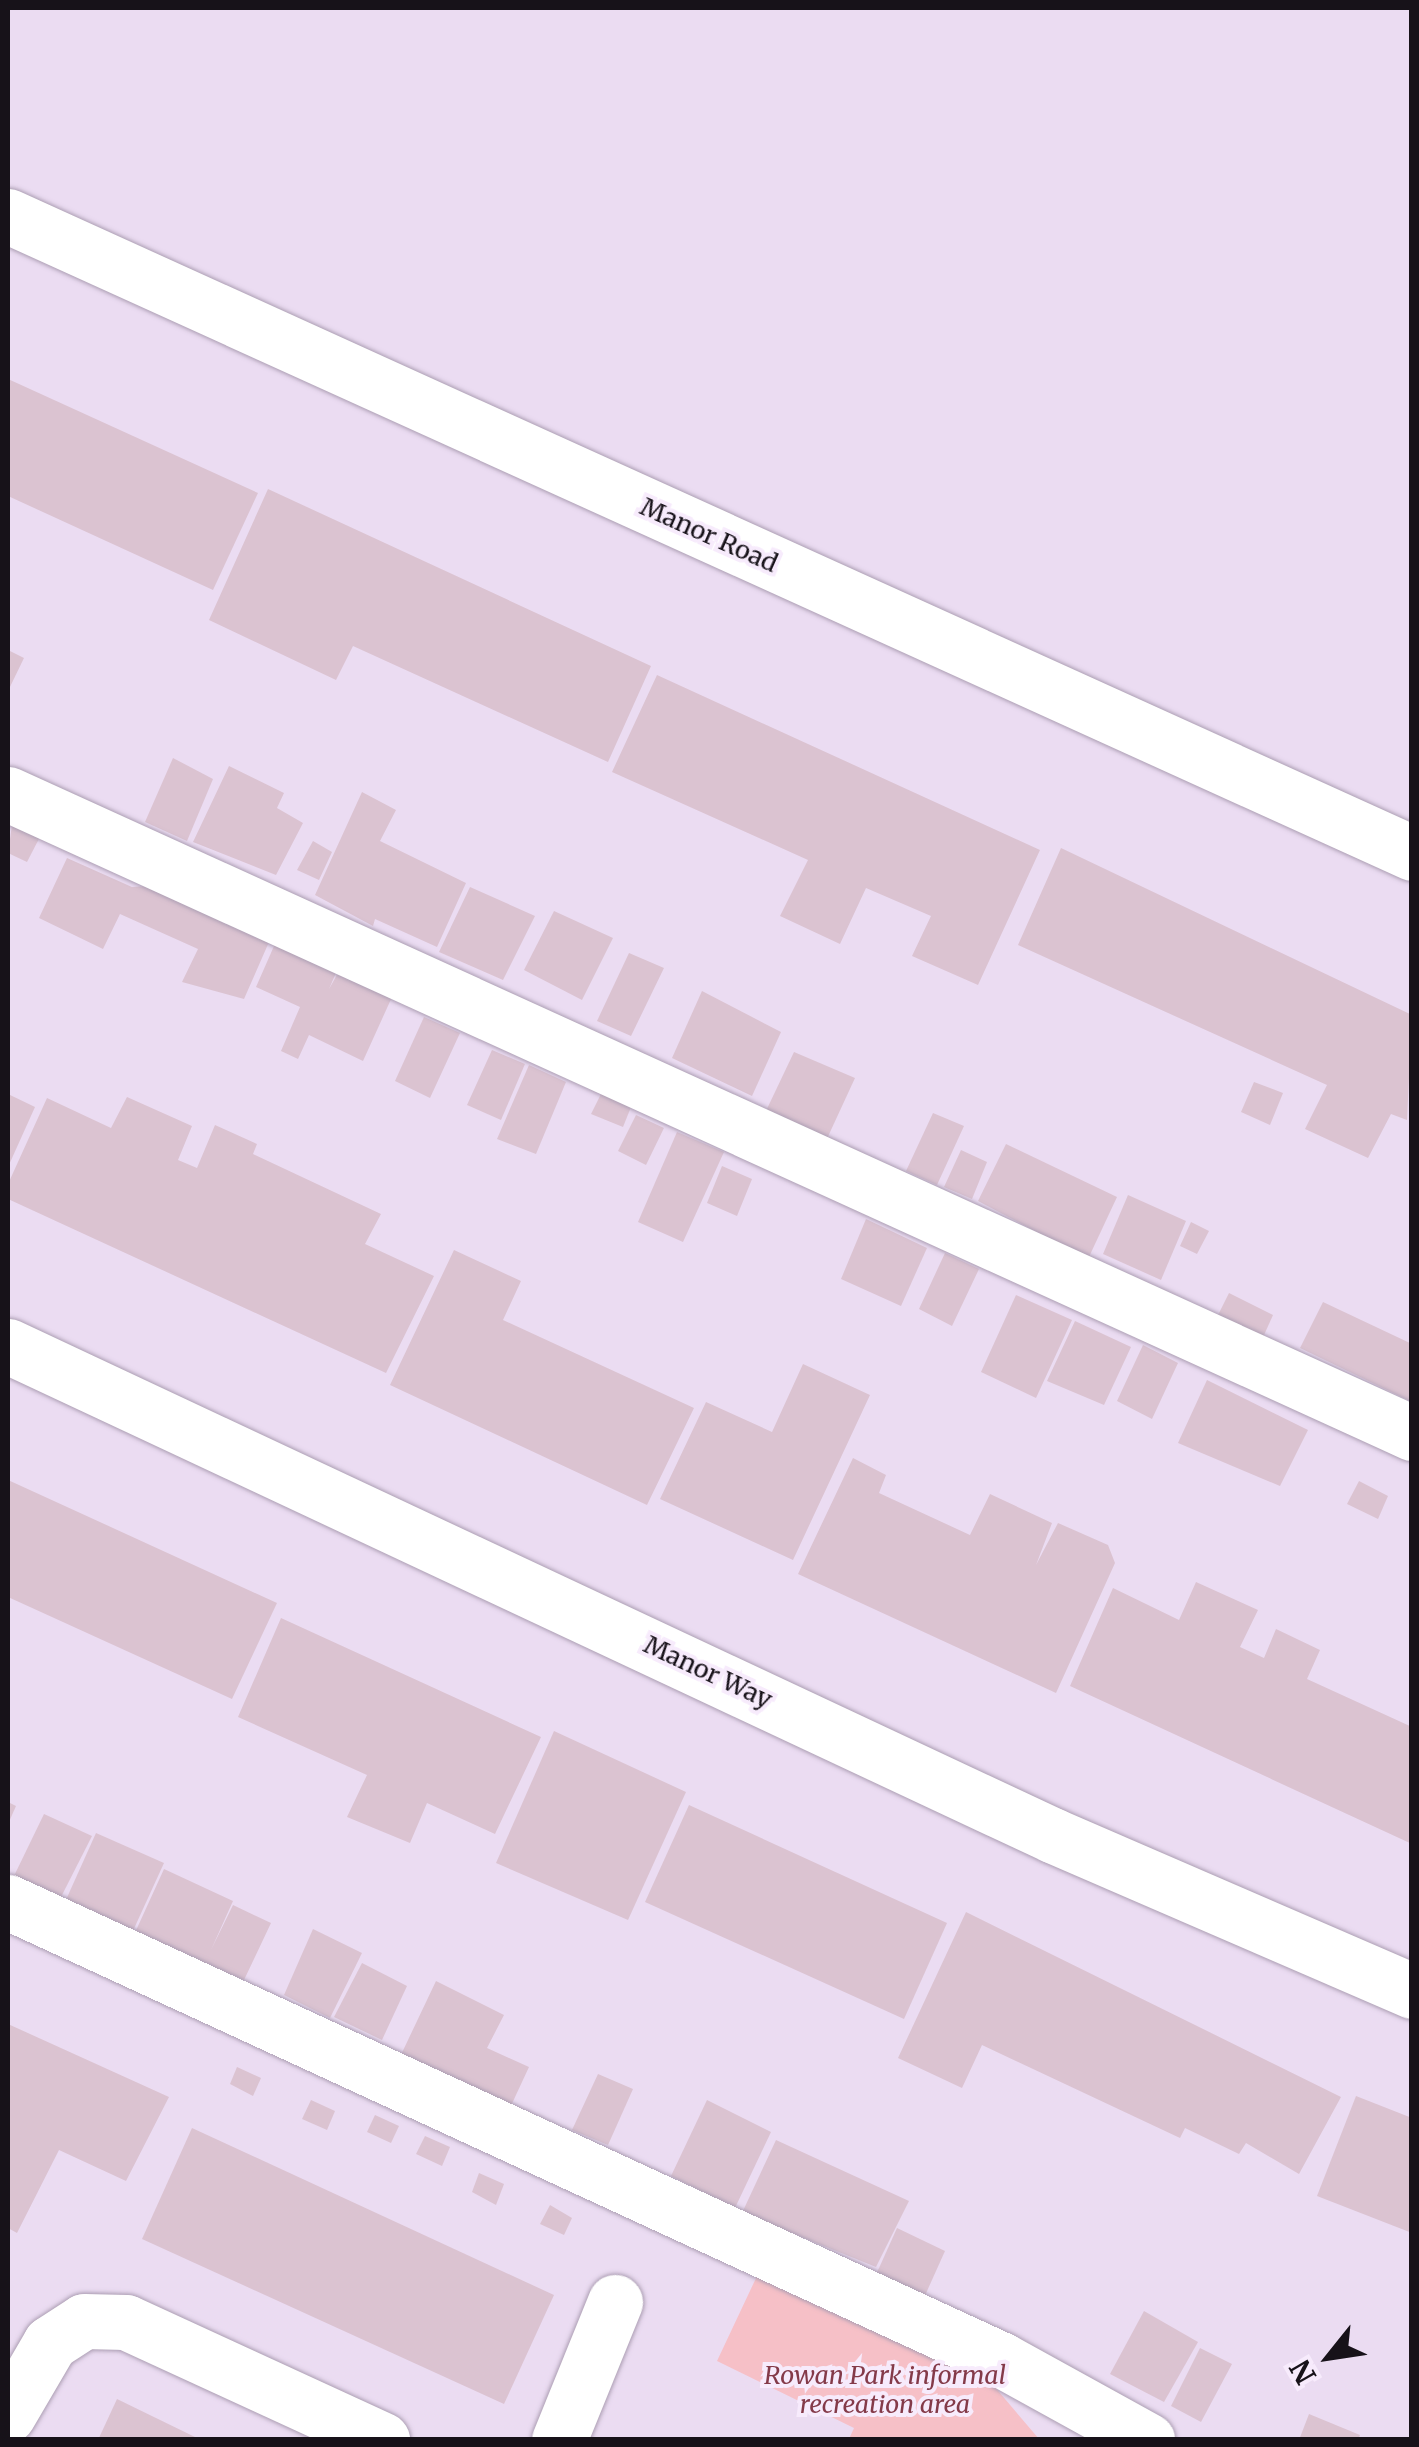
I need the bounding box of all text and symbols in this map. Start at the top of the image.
street label: Manor Road [636,491,782,579]
street label: Manor Way [639,1629,777,1715]
north arrow [1279,2307,1379,2407]
text: N [1282,2353,1324,2391]
park label: Rowan Park informal recreation area [764,2361,1006,2420]

